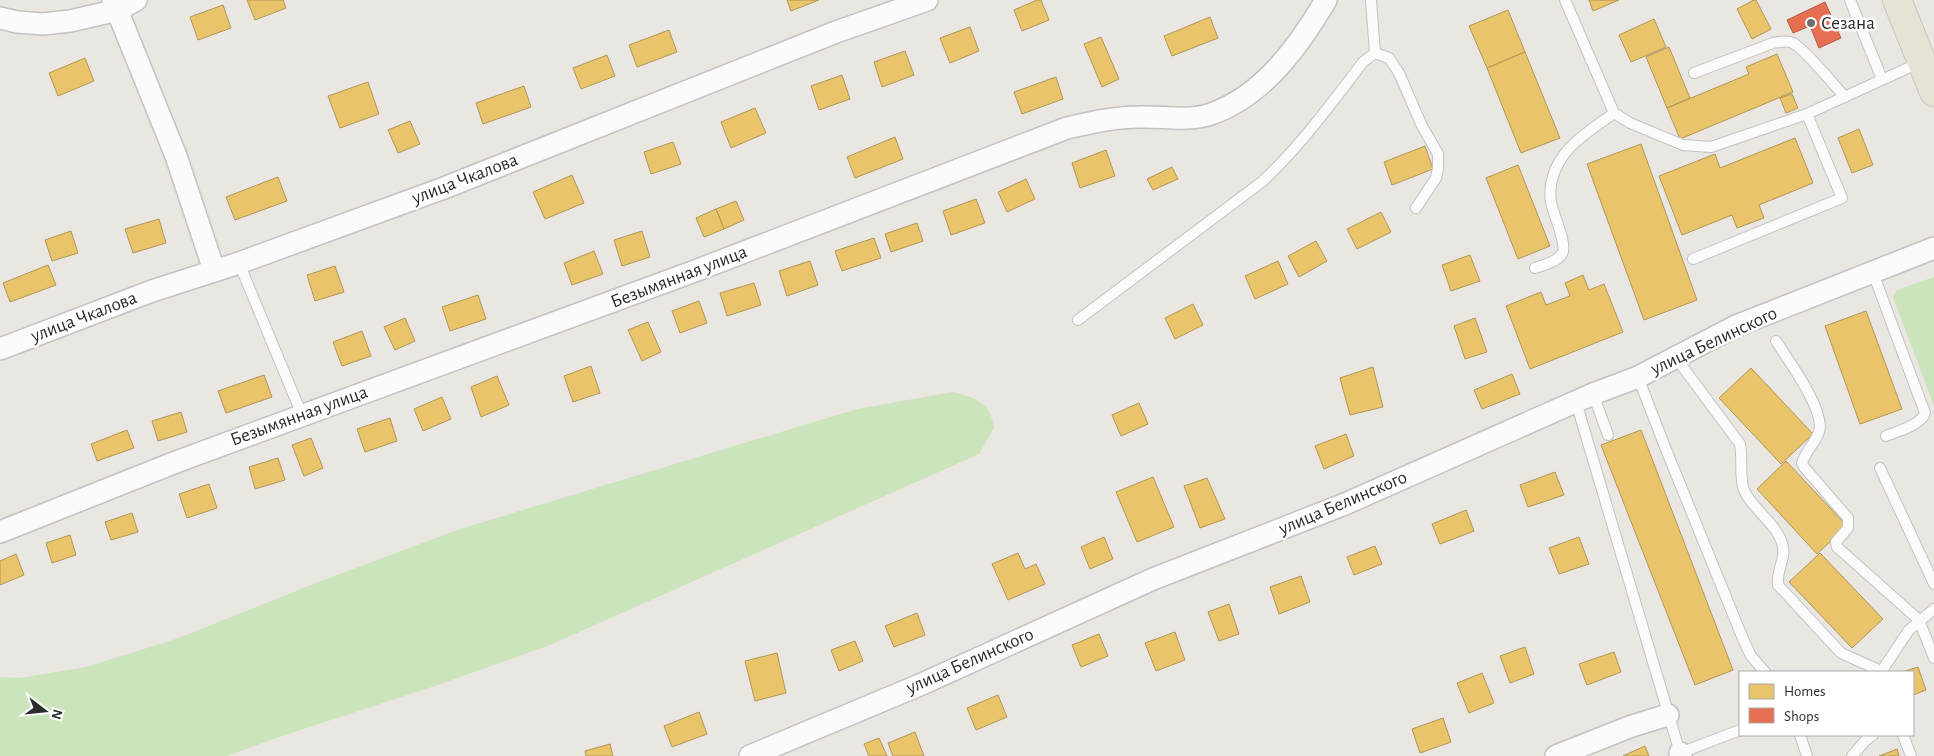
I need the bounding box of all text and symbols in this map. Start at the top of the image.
place label: Сезана [1821,14,1875,33]
marker: Сезана [1805,17,1817,29]
street label: улица Чкалова [408,150,521,208]
street label: Безымянная улица [608,242,750,312]
street label: улица Чкалова [27,288,140,346]
street label: улица Белинского [1647,303,1780,379]
street label: Безымянная улица [228,382,370,450]
street label: улица Белинского [1275,467,1410,539]
street label: улица Белинского [903,624,1036,698]
legend [1739,671,1914,736]
text: Homes [1784,684,1826,699]
north arrow [20,686,70,736]
text: N [48,708,65,721]
text: Shops [1784,709,1819,724]

